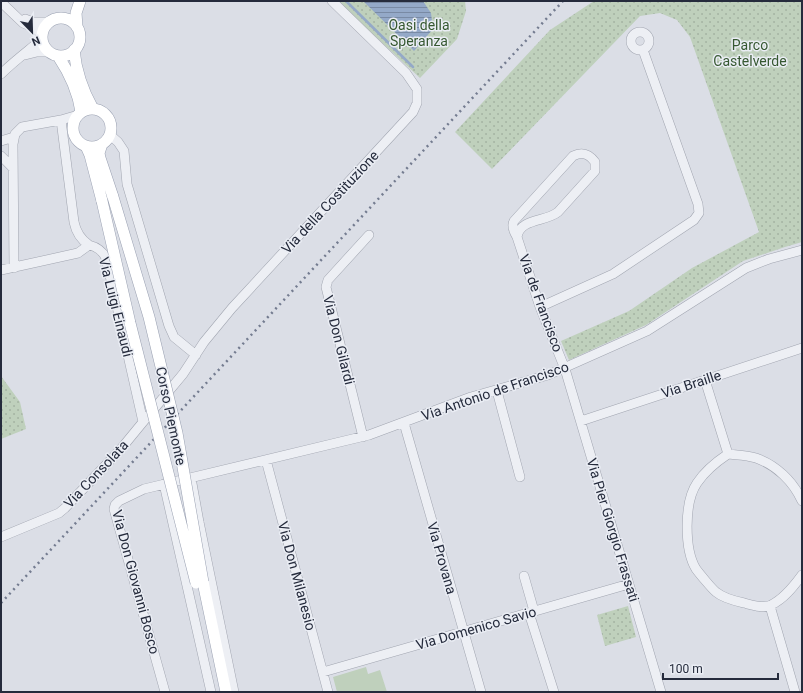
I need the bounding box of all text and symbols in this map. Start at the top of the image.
north arrow [12,12,52,52]
park label: Oasi della Speranza [388,17,450,49]
text: N [29,33,42,48]
park label: Parco Castelverde [713,37,787,69]
street label: Via della Costituzione [278,147,382,257]
street label: Via de Francisco [516,252,566,354]
street label: Via Luigi Einaudi [96,255,136,359]
street label: Via Don Gilardi [320,294,358,386]
street label: Via Antonio de Francisco [419,358,571,424]
street label: Corso Piemonte [153,365,189,467]
street label: Via Braille [659,367,723,401]
street label: Via Consolata [61,437,131,511]
street label: Via Pier Giorgio Frassati [584,456,642,604]
street label: Via Don Giovanni Bosco [109,508,163,656]
street label: Via Don Milanesio [275,520,319,632]
street label: Via Provana [424,520,460,596]
street label: Via Domenico Savio [414,603,538,653]
scale bar [663,655,778,681]
text: 100 m [669,662,703,676]

